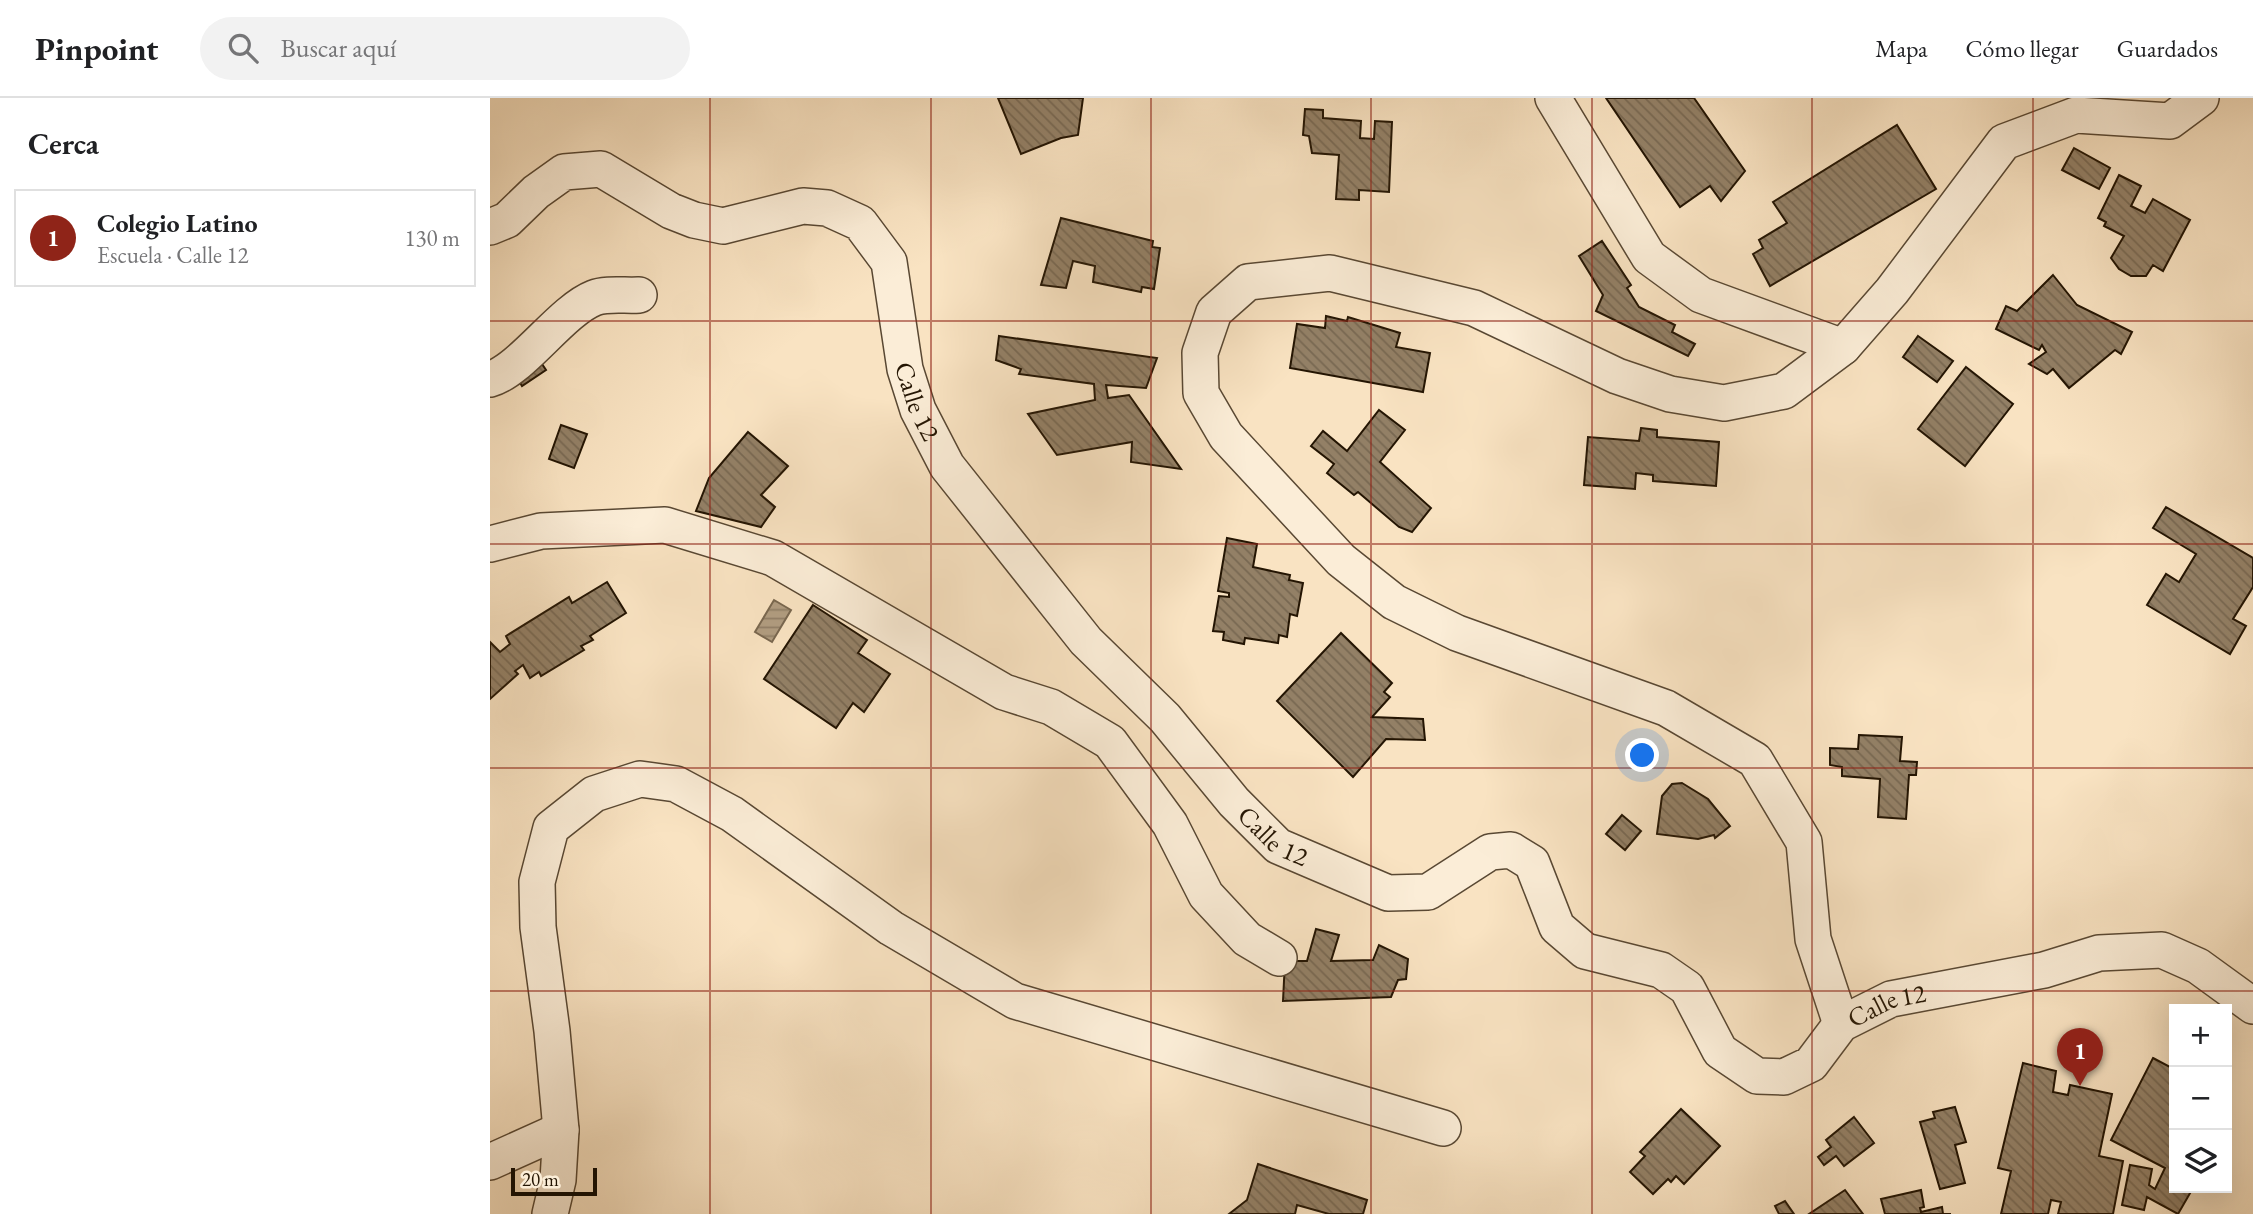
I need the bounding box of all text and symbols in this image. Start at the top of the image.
search box [200,17,690,80]
text: Pinpoint [35,27,158,70]
icon: search [224,29,262,67]
text: Buscar aquí [280,31,396,65]
text: Mapa [1875,33,1928,64]
text: Cómo llegar [1966,33,2079,64]
text: Guardados [2117,33,2218,64]
text: Cerca [28,124,99,163]
text: Colegio Latino [97,206,258,240]
text: 1 [47,223,59,253]
text: 130 m [404,223,460,253]
text: Escuela · Calle 12 [97,240,249,270]
street label: Calle 12 [887,358,948,447]
your location [1625,738,1659,772]
street label: Calle 12 [1230,798,1314,874]
street label: Calle 12 [1842,976,1929,1035]
map controls [2169,1004,2232,1193]
button: + [2169,1004,2232,1067]
pin: 1 [2057,1028,2103,1086]
button: − [2169,1067,2232,1130]
button: layers [2169,1130,2232,1193]
scale bar [511,1165,597,1197]
text: 20 m [522,1167,559,1192]

